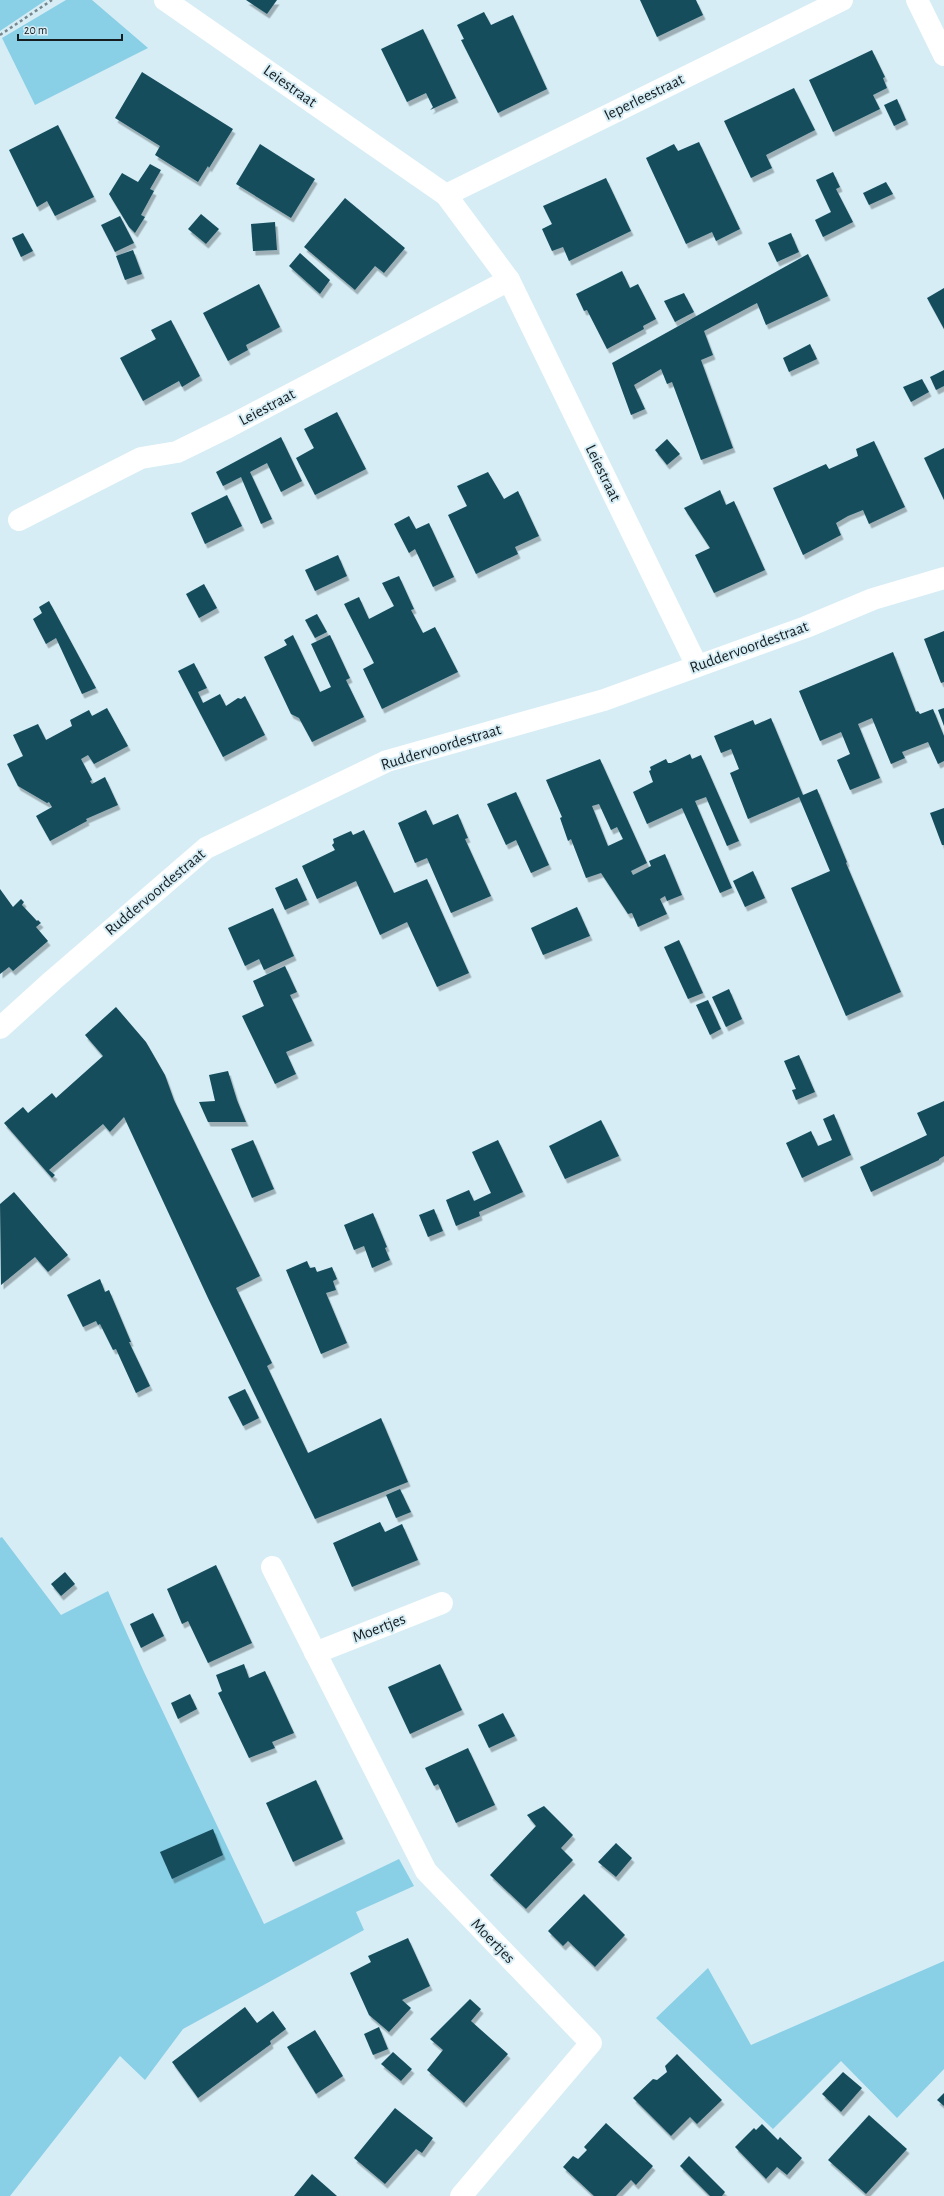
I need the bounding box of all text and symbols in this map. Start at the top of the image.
scale bar [18,16,122,42]
text: 20 m [24,24,47,36]
street label: Leiestraat [260,62,320,110]
street label: Ieperleestraat [602,71,686,123]
street label: Leiestraat [236,386,298,428]
street label: Leiestraat [582,442,624,504]
street label: Ruddervoordestraat [688,618,810,676]
street label: Ruddervoordestraat [379,721,503,773]
street label: Ruddervoordestraat [102,846,208,938]
street label: Moertjes [350,1611,408,1646]
street label: Moertjes [467,1916,518,1967]

